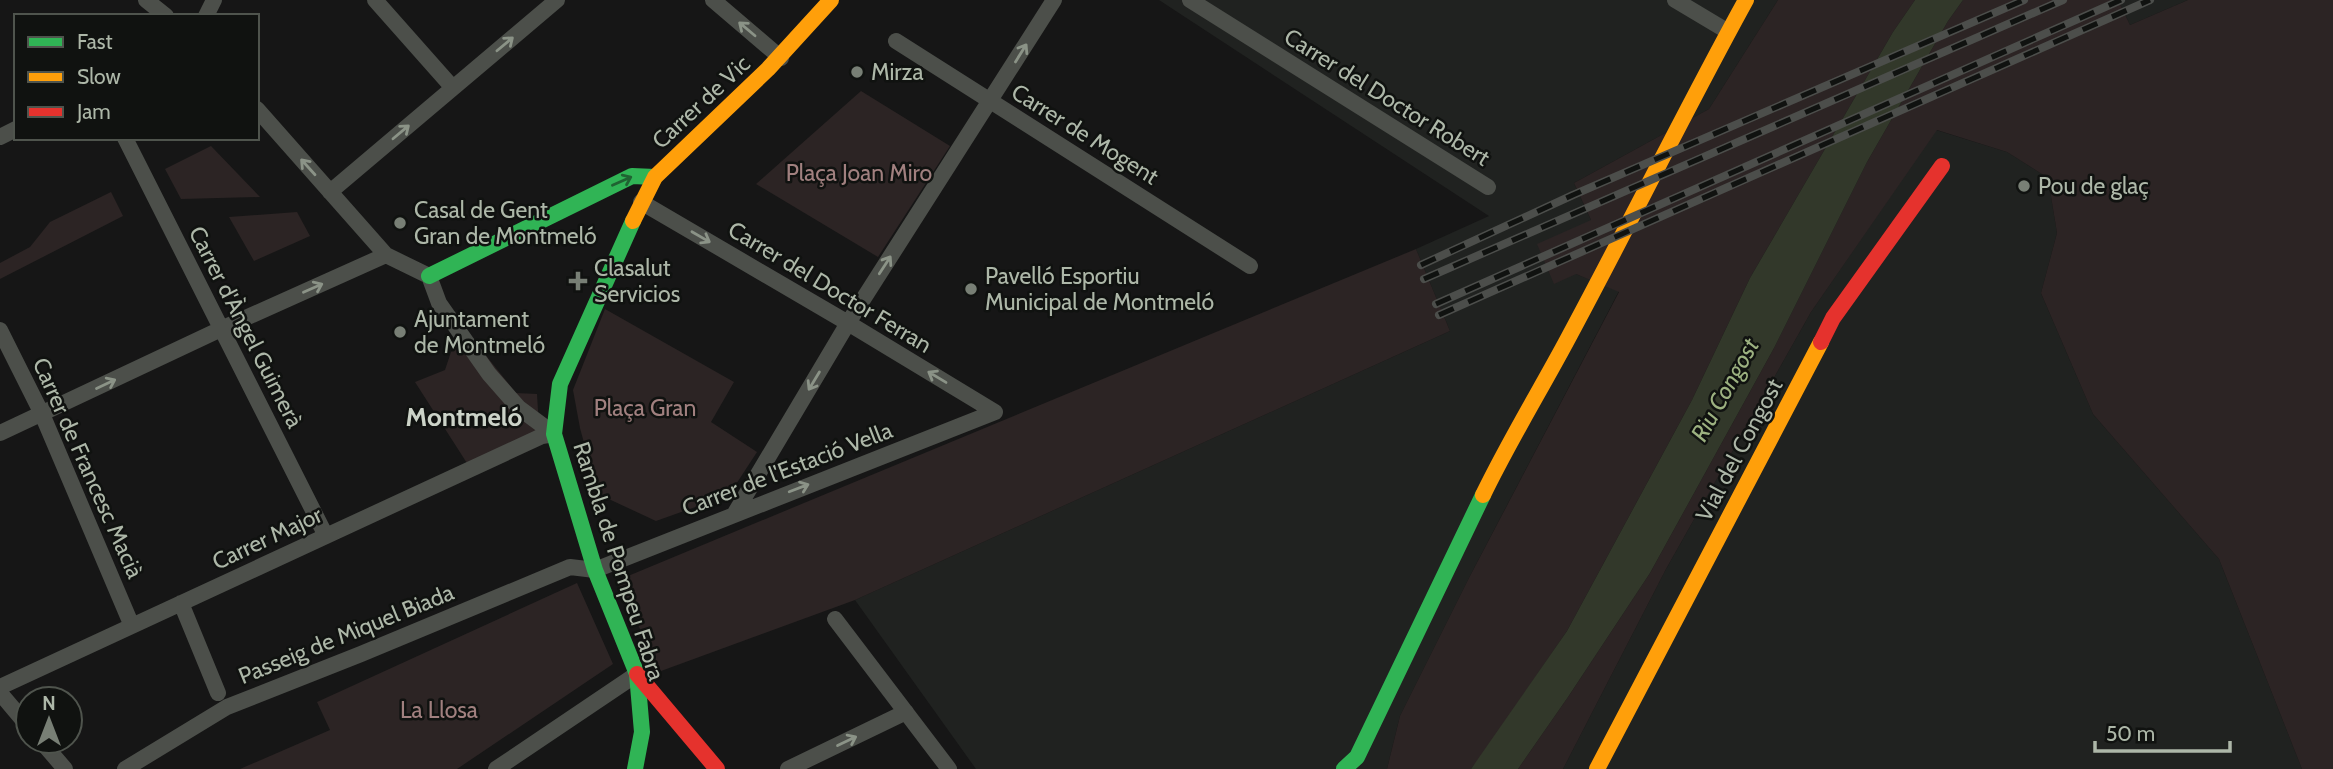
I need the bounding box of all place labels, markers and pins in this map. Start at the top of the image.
place label: Mirza [871,58,923,86]
marker: Mirza [849,64,865,80]
place label: Pou de glaç [2038,172,2149,200]
marker: Pou de glaç [2016,178,2032,194]
place label: Casal de Gent Gran de Montmeló [414,196,597,250]
marker: Casal de Gent Gran de Montmeló [392,215,408,231]
place label: Clasalut Servicios [594,254,680,308]
place label: Pavelló Esportiu Municipal de Montmeló [985,262,1214,316]
marker: Clasalut Servicios [568,271,588,291]
marker: Pavelló Esportiu Municipal de Montmeló [963,281,979,297]
place label: Ajuntament de Montmeló [414,305,545,359]
marker: Ajuntament de Montmeló [392,324,408,340]

